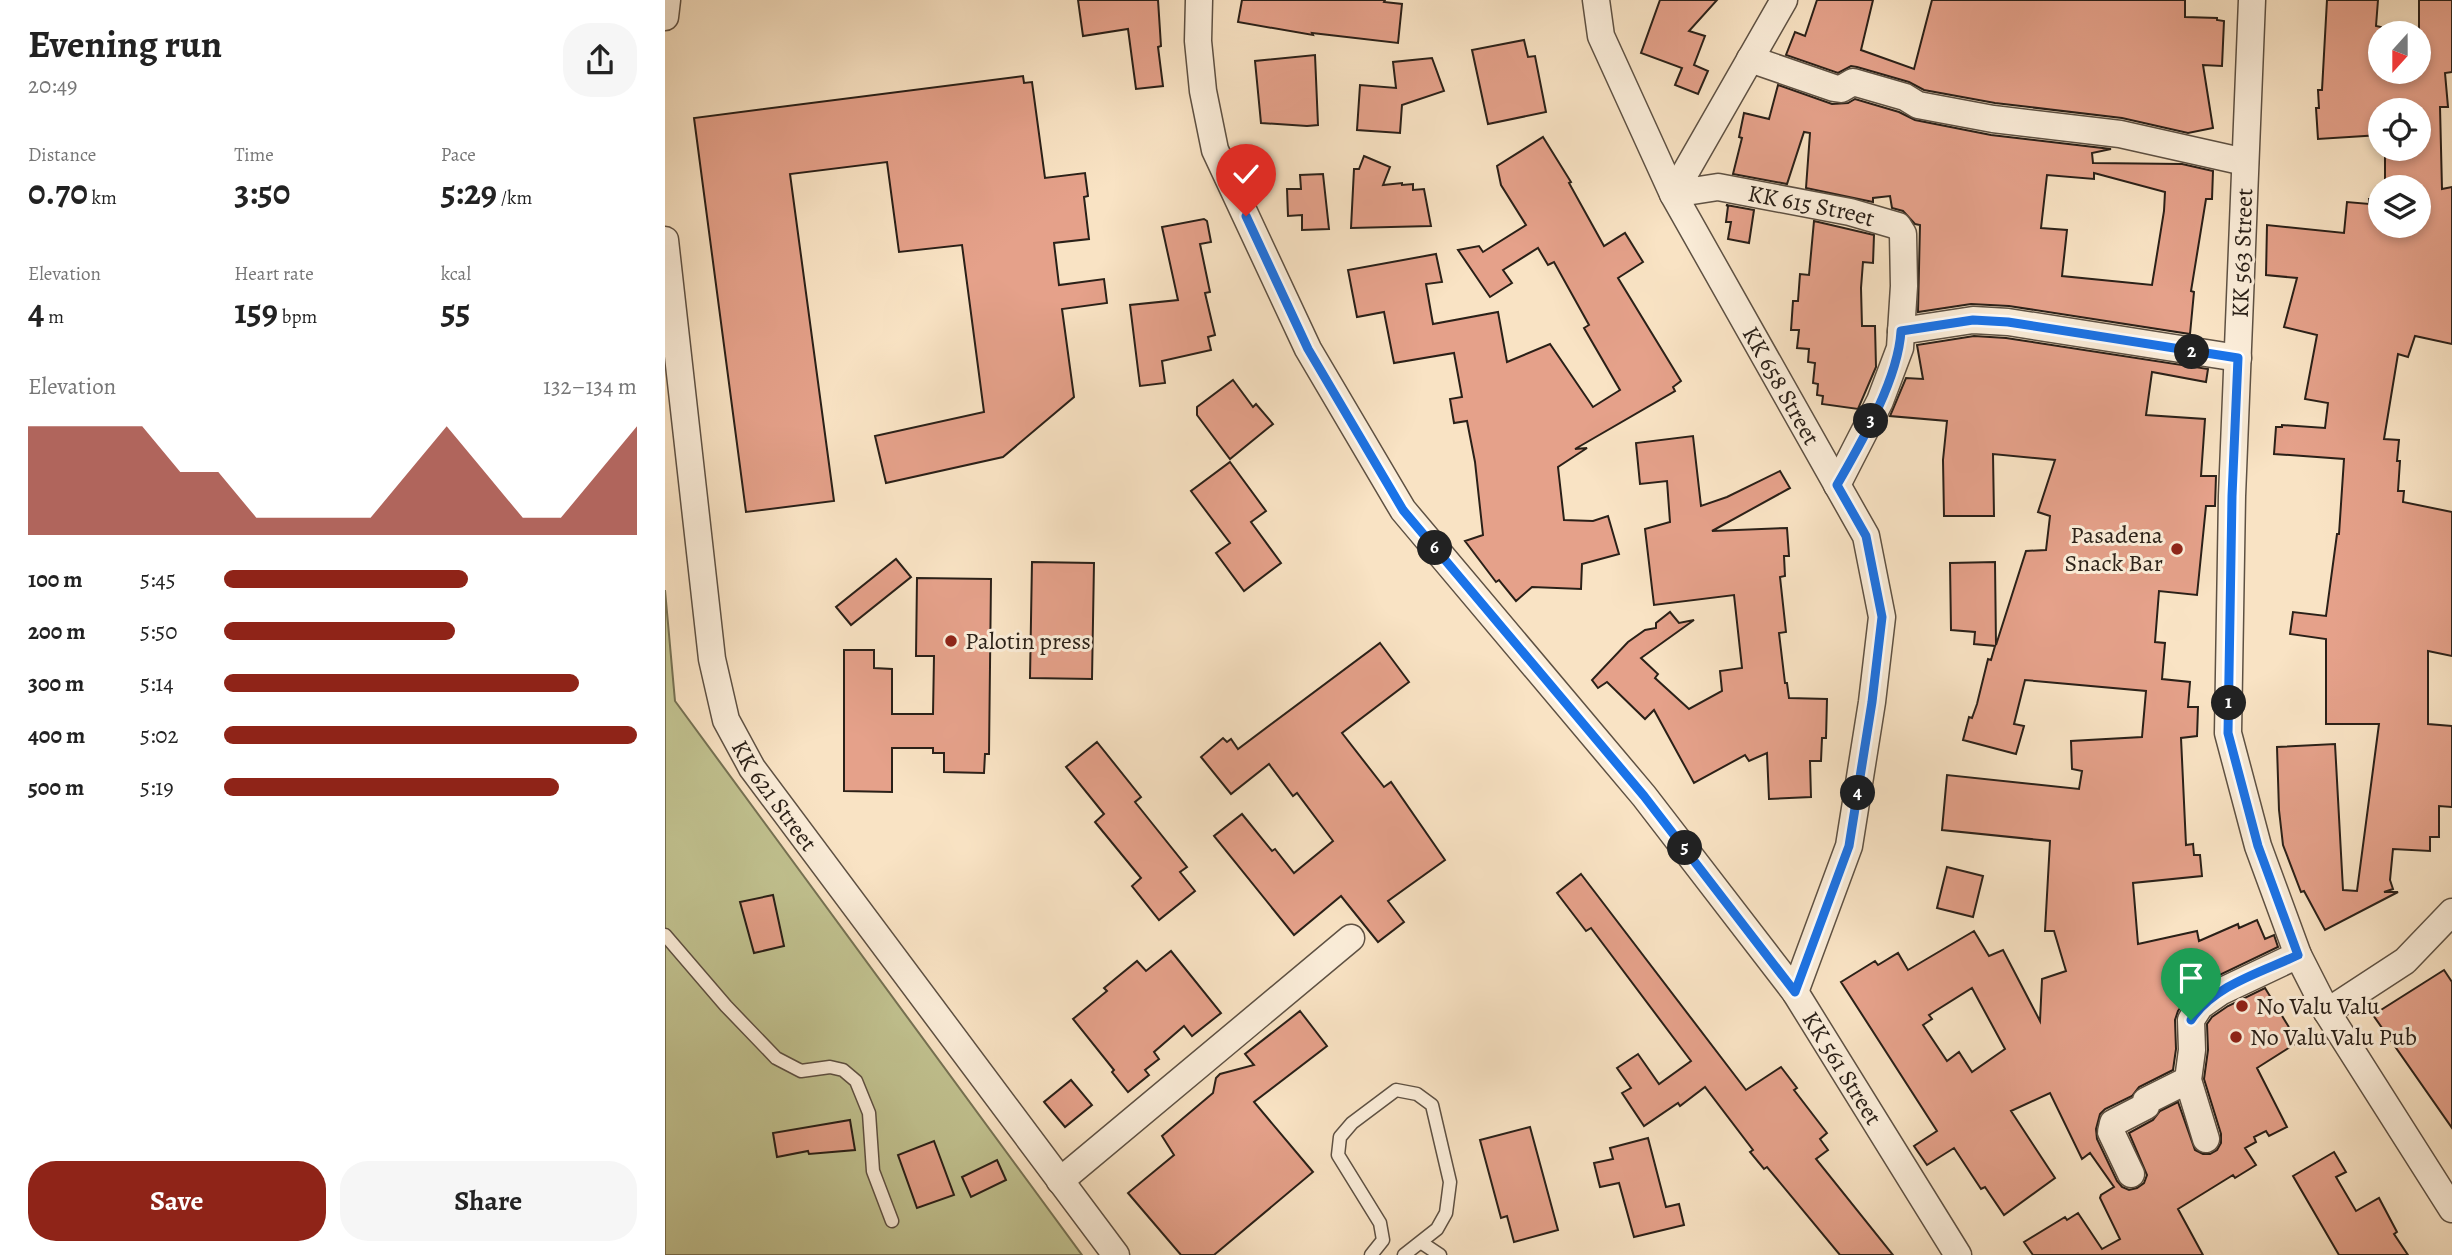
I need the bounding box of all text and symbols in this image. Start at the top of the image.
text: Evening run [28,18,222,70]
north arrow [2368,21,2431,84]
map controls [2368,21,2431,238]
button: share [563,23,637,97]
text: 20:49 [28,70,78,101]
button: locate [2368,98,2431,161]
text: Distance [28,142,96,168]
text: Time [234,142,274,168]
text: Pace [441,142,476,168]
pin [1216,144,1276,216]
icon: check [1227,155,1265,193]
text: 0.70 [28,168,88,216]
text: 3:50 [234,168,290,216]
text: 5:29 [441,168,497,216]
button: layers [2368,175,2431,238]
street label: KK 615 Street [1745,177,1878,234]
text: km [88,185,117,211]
text: /km [497,185,532,211]
street label: KK 563 Street [2224,187,2260,319]
text: Elevation [28,261,101,287]
text: Heart rate [234,261,314,287]
text: kcal [441,261,471,287]
text: 4 [28,287,44,335]
text: 159 [234,287,278,335]
text: 55 [441,287,471,335]
text: m [44,304,64,330]
text: bpm [278,304,317,330]
street label: KK 658 Street [1735,320,1827,451]
pin: 2 [2175,334,2209,370]
text: 2 [2187,338,2196,364]
text: Elevation [28,371,116,402]
text: 132–134 m [543,371,637,402]
pin: 3 [1853,404,1889,438]
text: 3 [1866,407,1875,433]
place label: Pasadena Snack Bar [2065,519,2164,579]
pin: 6 [1417,530,1453,566]
text: 6 [1430,534,1439,560]
marker: Pasadena Snack Bar [2169,541,2185,557]
text: 100 m [28,564,83,595]
text: 5:45 [140,564,176,595]
text: 200 m [28,616,86,647]
text: 5:50 [140,616,178,647]
place label: Palotin press [965,625,1091,657]
marker: Palotin press [943,633,959,649]
text: 300 m [28,668,84,699]
text: 5:14 [140,668,174,699]
pin: 1 [2211,686,2247,720]
text: 1 [2225,689,2232,715]
text: 400 m [28,720,85,751]
text: 5:02 [140,720,179,751]
street label: KK 621 Street [724,734,825,858]
text: 500 m [28,772,84,803]
text: 5:19 [140,772,174,803]
pin: 4 [1841,776,1875,810]
text: 4 [1853,779,1862,805]
pin: 5 [1667,830,1703,866]
text: 5 [1680,834,1689,860]
pin [2161,948,2221,1020]
icon: arrive [2172,959,2210,997]
place label: No Valu Valu [2256,990,2380,1022]
marker: No Valu Valu [2234,998,2250,1014]
street label: KK 561 Street [1795,1005,1890,1131]
place label: No Valu Valu Pub [2250,1021,2417,1053]
marker: No Valu Valu Pub [2228,1029,2244,1045]
button: Save [28,1161,326,1241]
button: Share [340,1161,637,1241]

